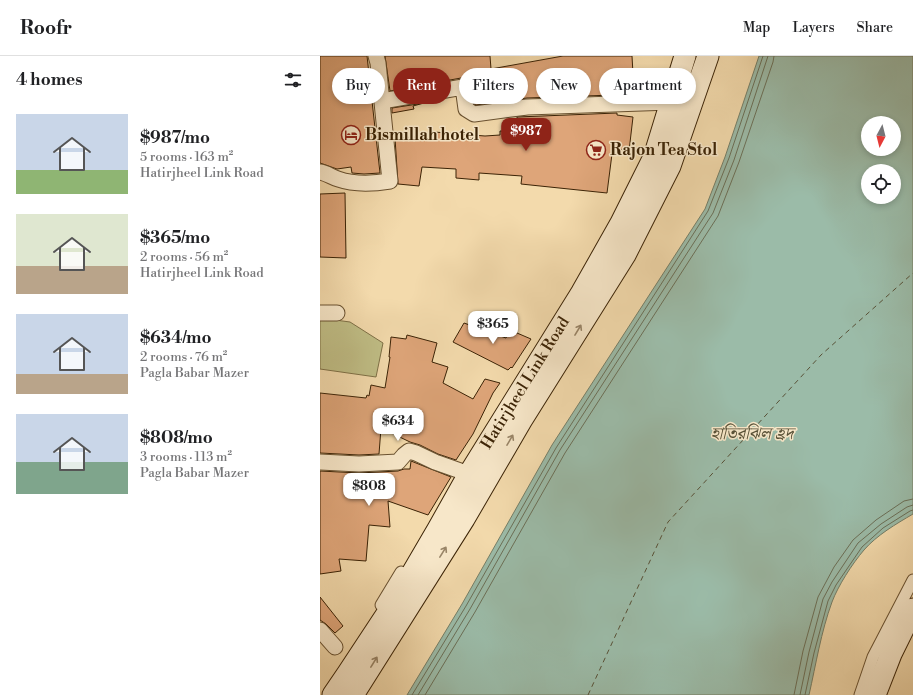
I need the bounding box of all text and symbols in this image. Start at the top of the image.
text: Roofr [20,16,72,40]
text: Map [743,19,770,37]
text: Layers [792,19,835,37]
text: Share [857,19,893,37]
chip: Buy [332,68,385,104]
chip: Rent [393,68,451,104]
chip: Filters [459,68,528,104]
chip: New [536,68,591,104]
chip: Apartment [599,68,696,104]
text: 4 homes [16,69,83,91]
icon: filters [282,69,304,91]
north arrow [861,116,901,156]
map controls [861,116,901,204]
pin: $987 [502,118,550,152]
text: $987 [510,123,542,139]
hotel icon: Bismillah hotel [340,124,362,146]
place label: Bismillah hotel [365,125,480,145]
text: $987/mo [140,127,210,149]
icon: home [48,130,96,178]
supermarket icon: Rajon Tea Stol [585,139,607,161]
place label: Rajon Tea Stol [610,140,718,160]
text: 5 rooms · 163 m² [140,149,233,165]
button: locate [861,164,901,204]
text: Hatirjheel Link Road [140,165,264,181]
text: $365/mo [140,227,210,249]
icon: home [48,230,96,278]
text: 2 rooms · 56 m² [140,249,228,265]
text: Hatirjheel Link Road [140,265,264,281]
pin: $365 [469,311,517,345]
street label: Hatirjheel Link Road [476,313,574,453]
text: $365 [477,316,509,332]
one-way arrow [575,324,583,336]
text: $634/mo [140,327,211,349]
icon: home [48,330,96,378]
text: 2 rooms · 76 m² [140,349,227,365]
text: Pagla Babar Mazer [140,365,249,381]
pin: $634 [374,408,422,442]
text: $634 [382,413,414,429]
water label: হাতিরঝিল হ্রদ [711,423,797,445]
text: $808/mo [140,427,213,449]
icon: home [48,430,96,478]
one-way arrow [506,434,514,446]
text: 3 rooms · 113 m² [140,449,232,465]
text: Pagla Babar Mazer [140,465,249,481]
pin: $808 [345,473,393,507]
text: $808 [352,478,386,494]
one-way arrow [439,547,447,558]
one-way arrow [371,656,379,668]

